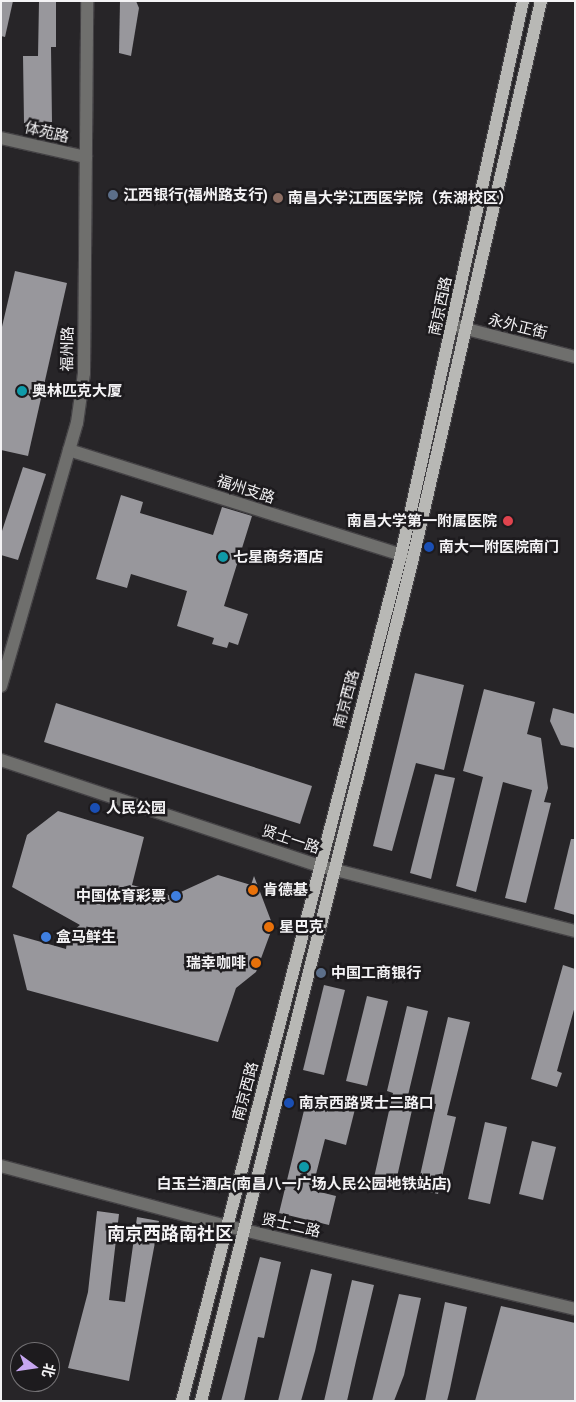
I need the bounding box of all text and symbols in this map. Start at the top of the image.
street label: 体苑路 [23,118,71,146]
place label: 江西银行(福州路支行) [123,186,268,204]
marker: 江西银行(福州路支行) [107,189,119,201]
place label: 南昌大学江西医学院（东湖校区） [288,189,513,207]
marker: 南昌大学江西医学院（东湖校区） [272,192,284,204]
street label: 南京西路 [425,275,455,337]
street label: 永外正街 [487,310,549,342]
street label: 福州路 [58,326,76,372]
place label: 奥林匹克大厦 [32,382,122,400]
marker: 奥林匹克大厦 [16,385,28,397]
street label: 福州支路 [215,471,277,507]
place label: 南昌大学第一附属医院 [347,512,497,530]
marker: 南昌大学第一附属医院 [501,514,515,528]
place label: 南大一附医院南门 [439,538,559,556]
marker: 南大一附医院南门 [423,541,435,553]
place label: 七星商务酒店 [233,548,323,566]
marker: 七星商务酒店 [217,551,229,563]
street label: 南京西路 [330,668,362,730]
place label: 人民公园 [106,799,166,817]
marker: 人民公园 [88,801,102,815]
street label: 贤士一路 [260,821,322,857]
place label: 肯德基 [263,881,308,899]
marker: 肯德基 [247,884,259,896]
place label: 中国体育彩票 [76,887,166,905]
marker: 中国体育彩票 [170,890,182,902]
place label: 星巴克 [279,918,324,936]
marker: 星巴克 [263,921,275,933]
place label: 盒马鲜生 [56,928,116,946]
marker: 盒马鲜生 [40,931,52,943]
place label: 瑞幸咖啡 [186,954,246,972]
marker: 瑞幸咖啡 [250,957,262,969]
place label: 中国工商银行 [331,964,421,982]
marker: 中国工商银行 [315,967,327,979]
street label: 南京西路 [229,1060,261,1122]
place label: 南京西路贤士二路口 [299,1094,434,1112]
marker: 南京西路贤士二路口 [283,1097,295,1109]
marker: 白玉兰酒店(南昌八一广场人民公园地铁站店) [298,1161,310,1173]
place label: 白玉兰酒店(南昌八一广场人民公园地铁站店) [157,1175,451,1193]
street label: 贤士二路 [260,1209,322,1241]
district label: 南京西路南社区 [107,1223,233,1245]
north arrow [10,1342,60,1392]
text: 北 [38,1361,59,1379]

